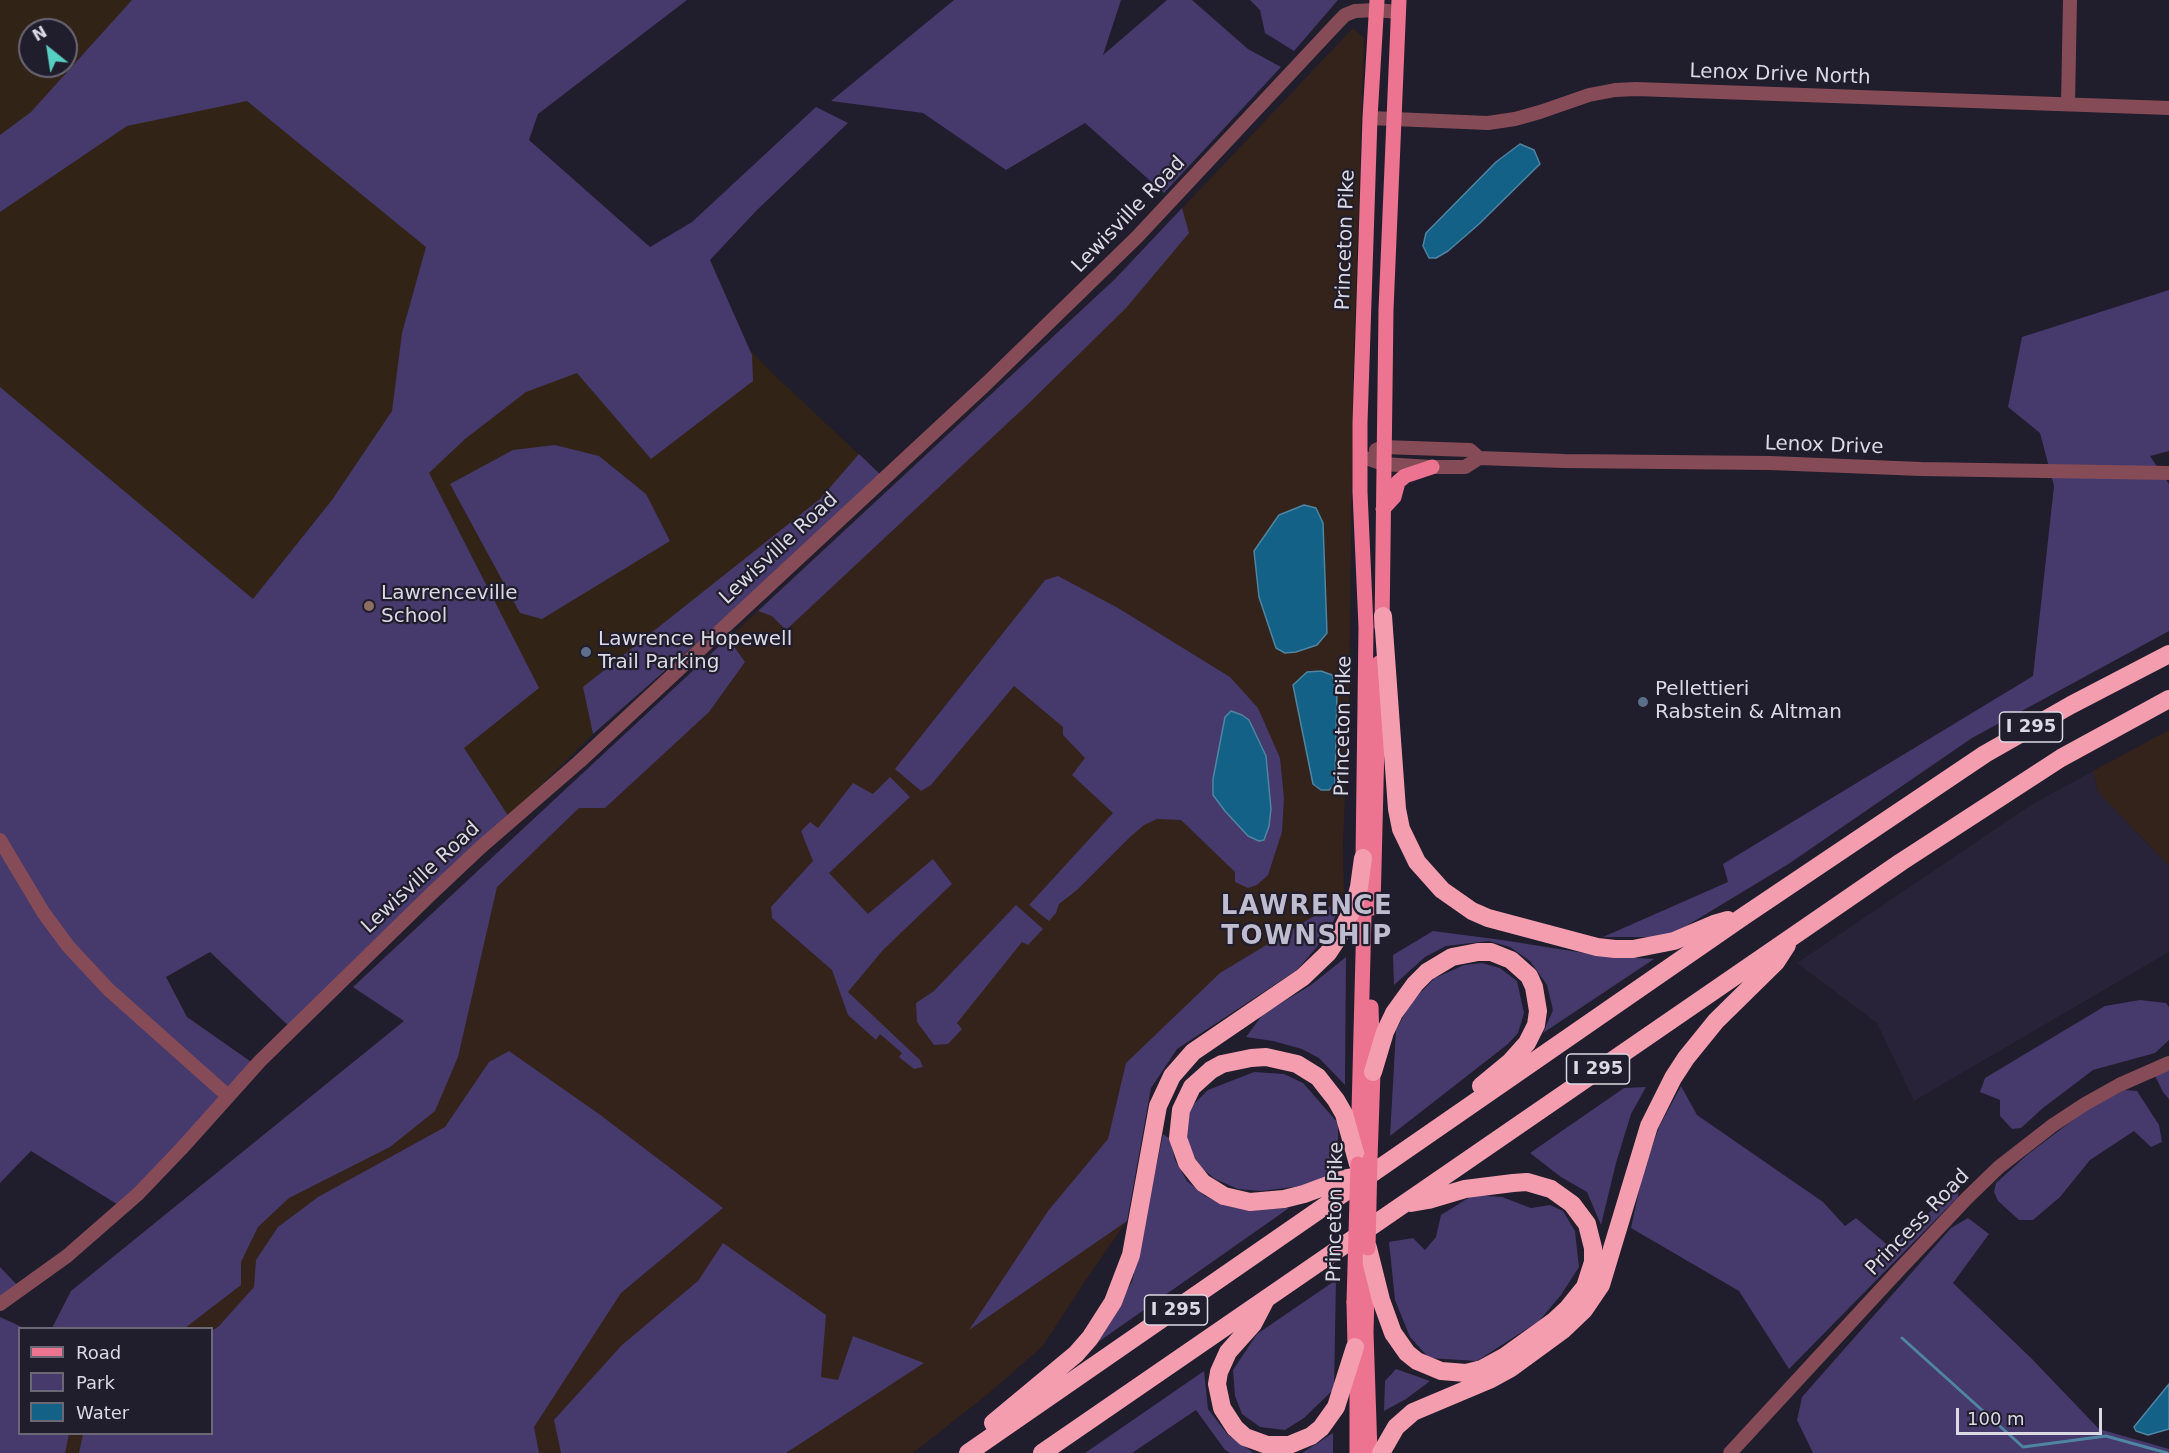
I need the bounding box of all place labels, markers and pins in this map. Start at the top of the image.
place label: Lawrenceville School [381,582,518,629]
marker: Lawrenceville School [362,599,376,613]
place label: Lawrence Hopewell Trail Parking [598,628,792,675]
marker: Lawrence Hopewell Trail Parking [579,645,593,659]
place label: Pellettieri Rabstein & Altman [1655,678,1842,725]
marker: Pellettieri Rabstein & Altman [1636,695,1650,709]

